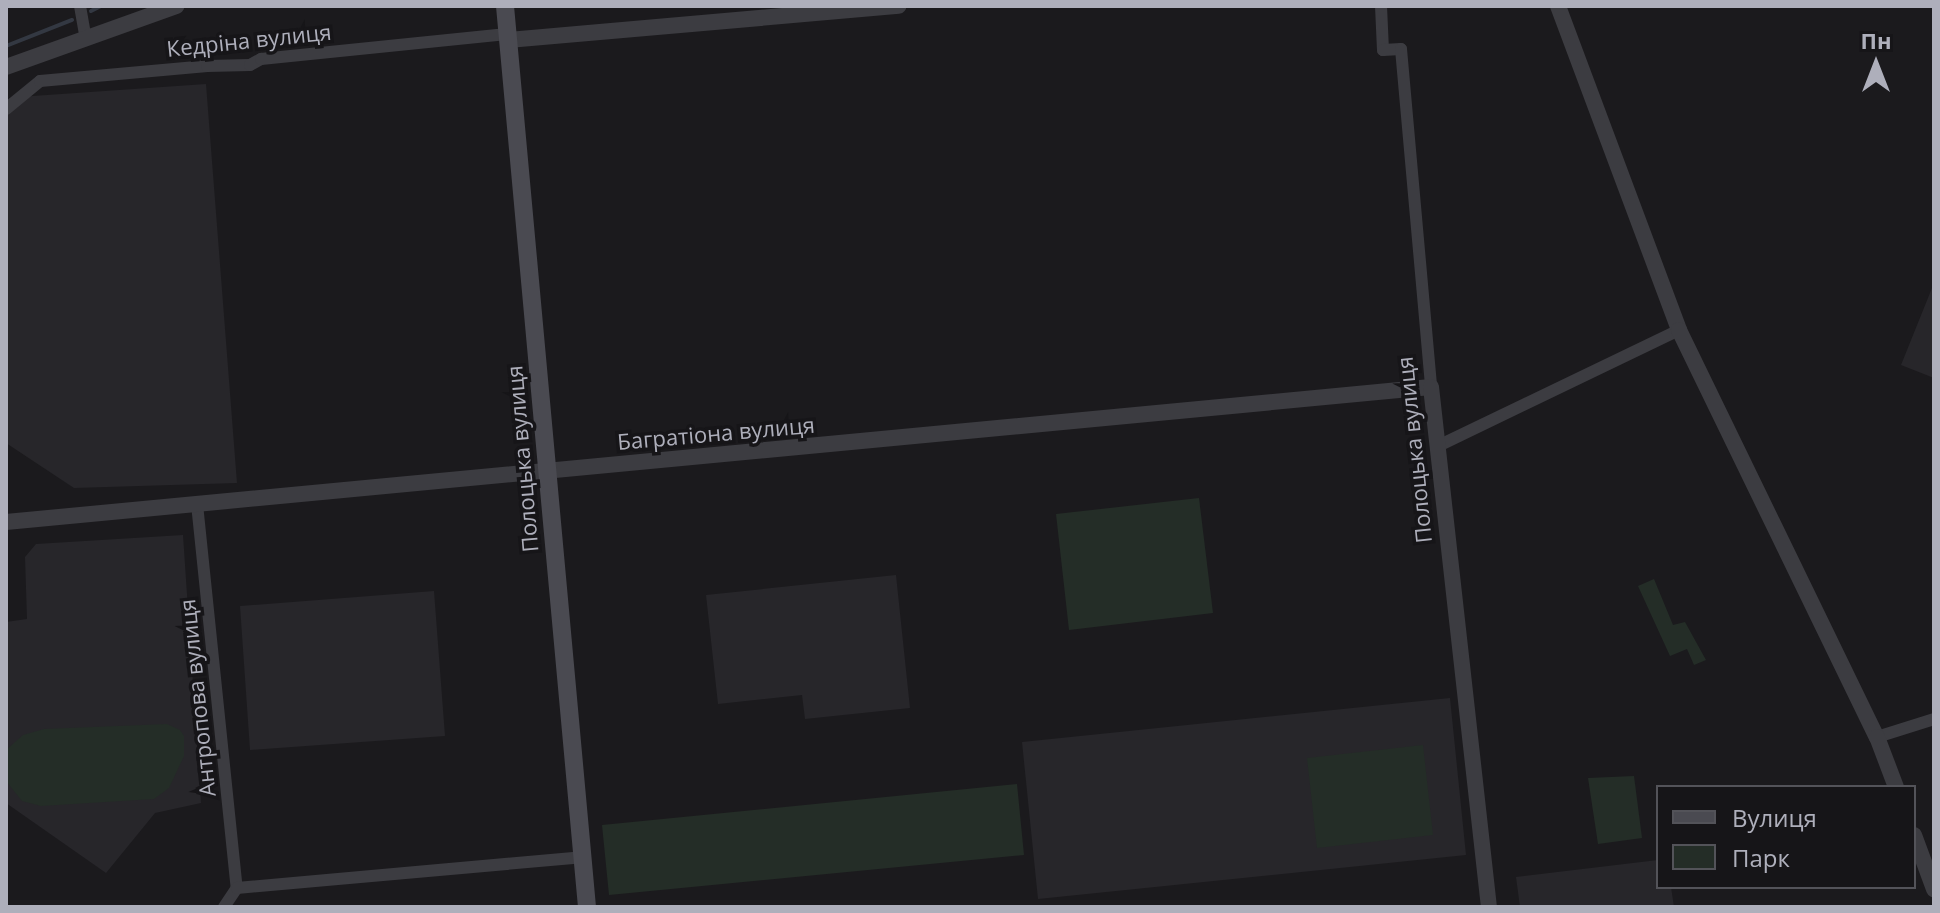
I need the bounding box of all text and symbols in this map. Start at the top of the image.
street label: Кедріна вулиця [165,18,333,62]
north arrow [1836,24,1916,104]
text: Пн [1861,25,1891,55]
street label: Полоцька вулиця [1391,355,1437,545]
street label: Полоцька вулиця [501,365,543,553]
street label: Багратіона вулиця [616,411,816,455]
street label: Антропова вулиця [173,598,221,798]
legend [1656,785,1916,889]
text: Вулиця [1732,801,1817,834]
text: Парк [1732,841,1790,874]

